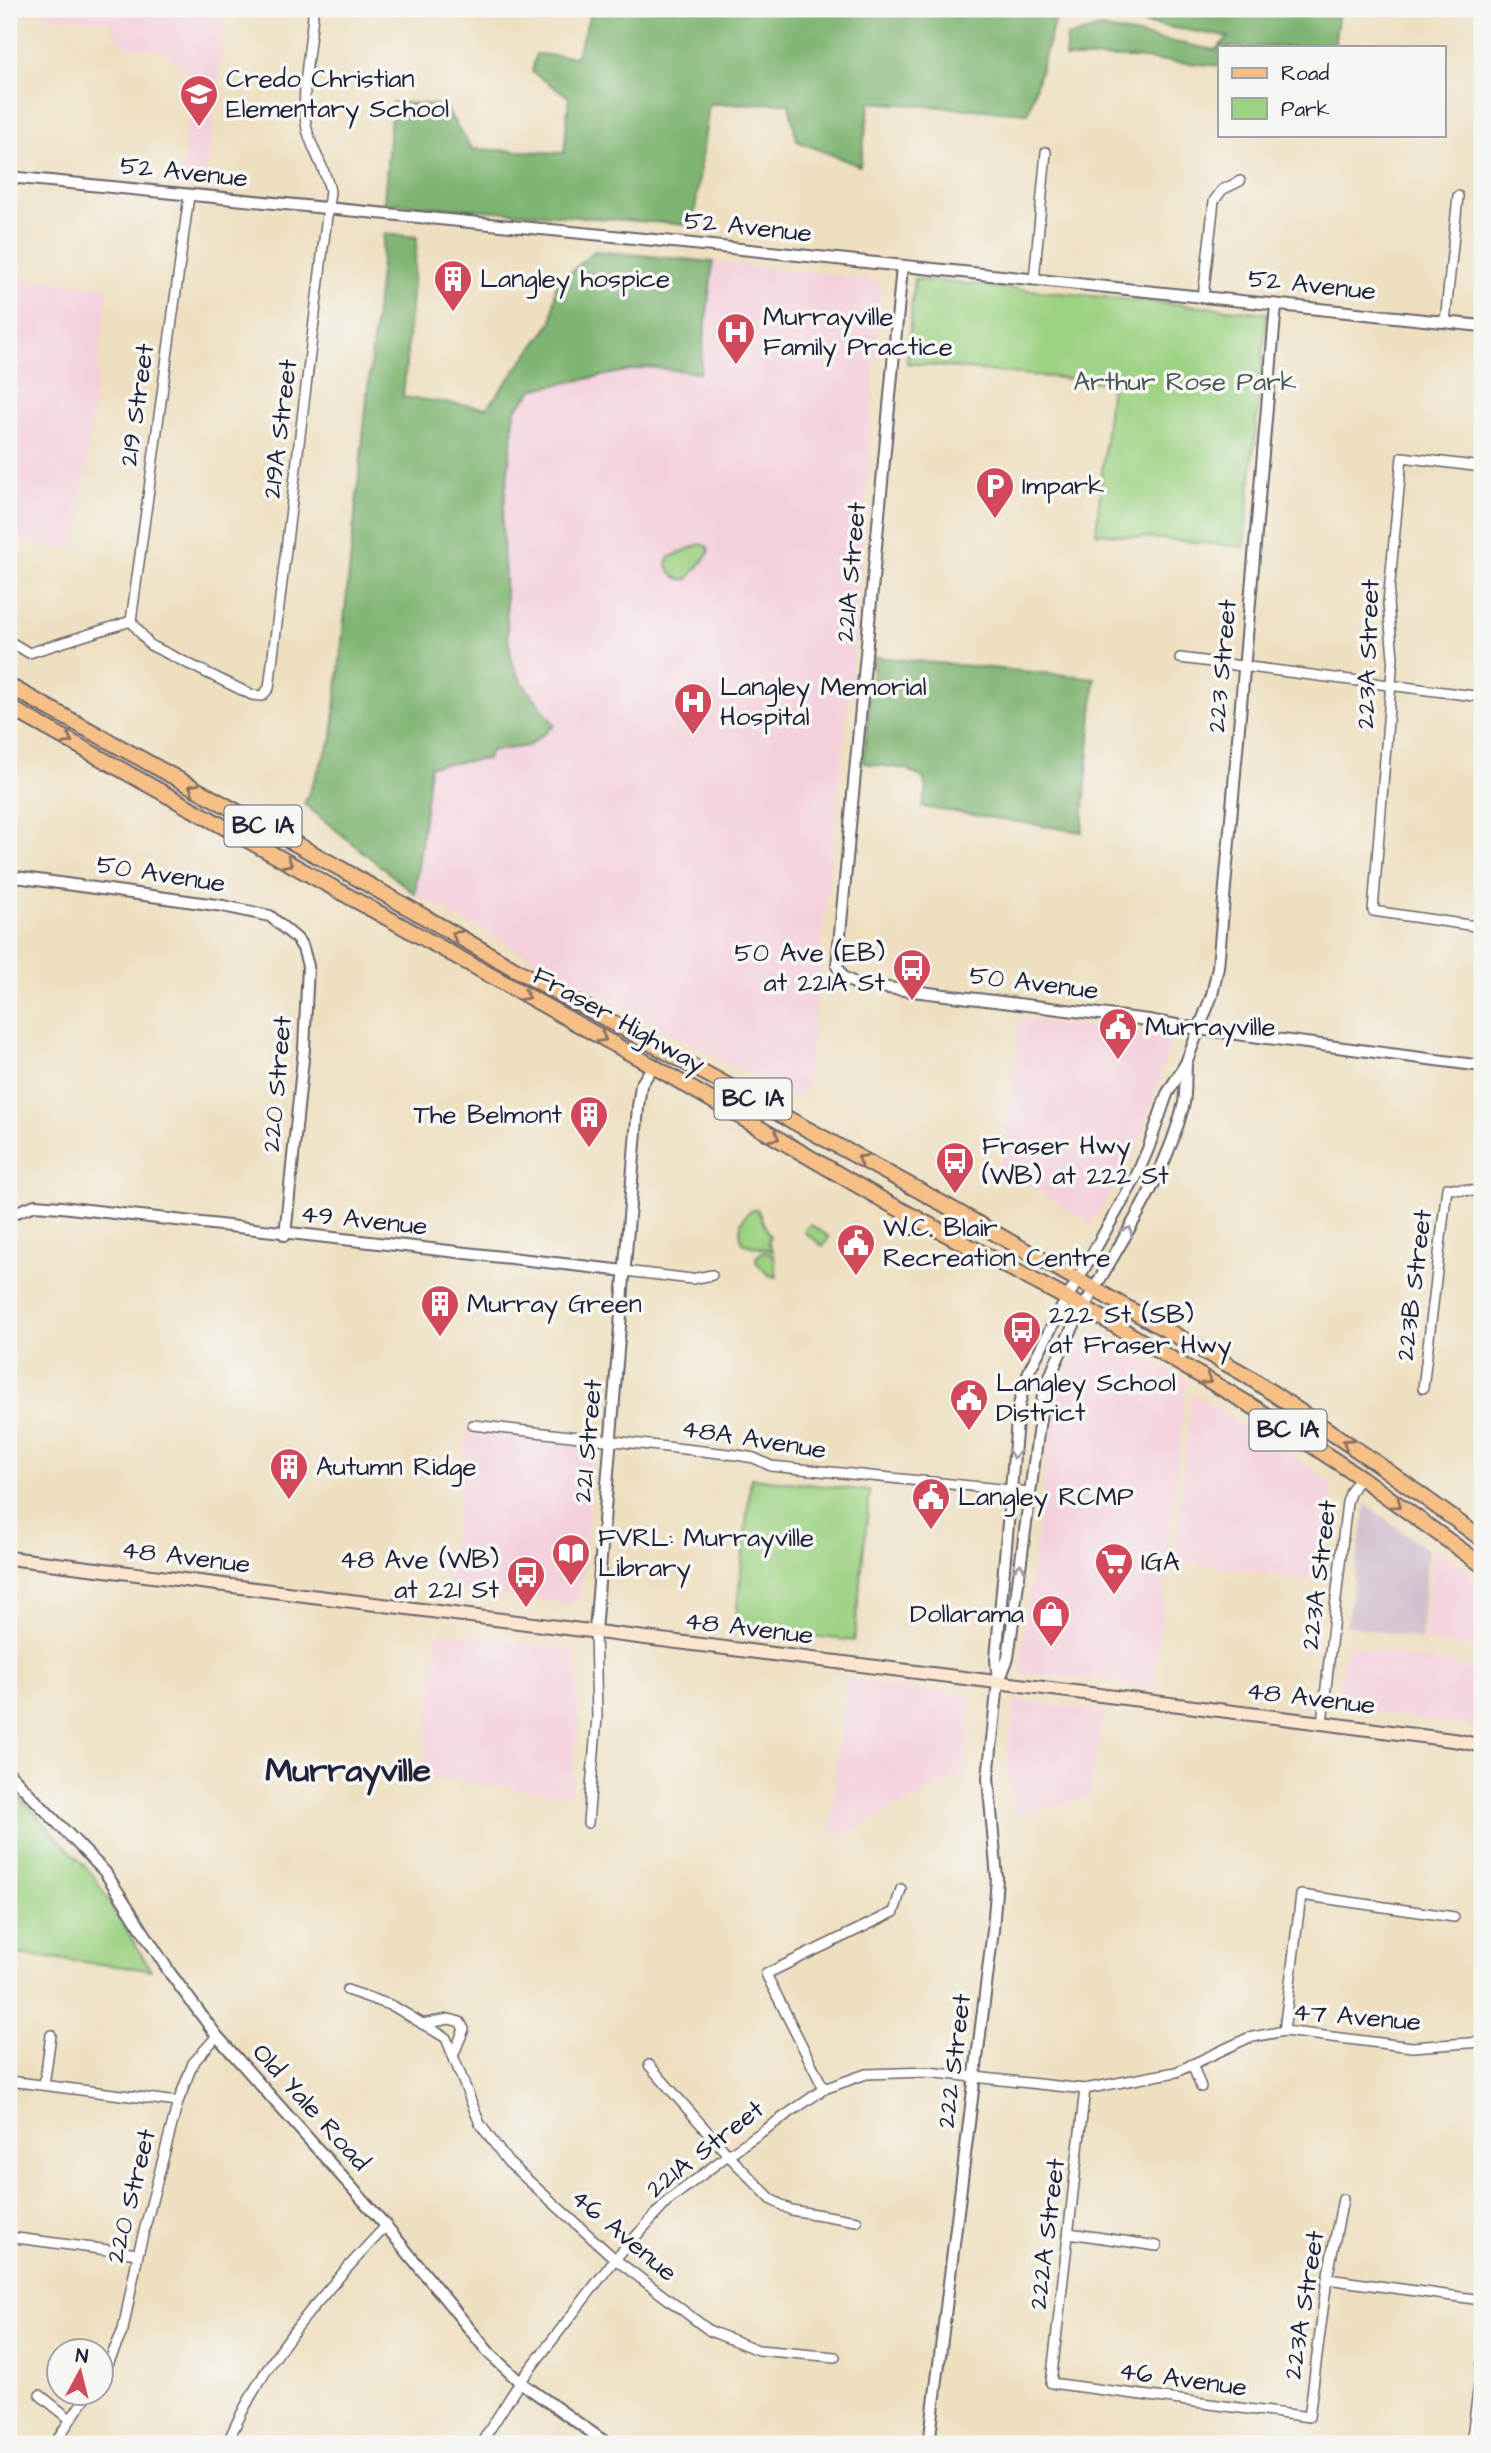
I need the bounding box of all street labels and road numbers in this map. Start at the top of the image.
street label: 52 Avenue [118,147,250,197]
street label: 52 Avenue [682,202,814,252]
street label: 52 Avenue [1246,260,1378,310]
street label: 219 Street [111,341,163,469]
street label: 219A Street [254,357,306,501]
street label: 221A Street [827,500,875,643]
street label: 223A Street [1347,578,1389,730]
street label: 223 Street [1198,597,1246,734]
road number: BC 1A [224,806,302,846]
street label: 50 Avenue [94,846,228,902]
street label: 50 Avenue [967,957,1101,1009]
street label: Fraser Highway [525,958,712,1084]
street label: 220 Street [253,1014,301,1154]
road number: BC 1A [714,1078,792,1120]
street label: 49 Avenue [299,1195,429,1245]
street label: 223B Street [1387,1207,1441,1363]
street label: 221 Street [565,1377,611,1504]
street label: 48A Avenue [679,1410,829,1468]
road number: BC 1A [1250,1410,1326,1450]
street label: 223A Street [1292,1498,1346,1652]
street label: 48 Avenue [120,1531,252,1583]
street label: 48 Avenue [683,1602,815,1654]
street label: 48 Avenue [1245,1672,1377,1724]
street label: 222 Street [928,1991,980,2130]
street label: 47 Avenue [1291,1993,1423,2041]
street label: Old Yale Road [244,2035,378,2179]
street label: 221A Street [639,2091,772,2206]
street label: 220 Street [97,2125,165,2267]
street label: 222A Street [1020,2156,1074,2312]
street label: 46 Avenue [563,2180,685,2290]
street label: 223A Street [1274,2227,1334,2382]
street label: 46 Avenue [1117,2352,1249,2406]

